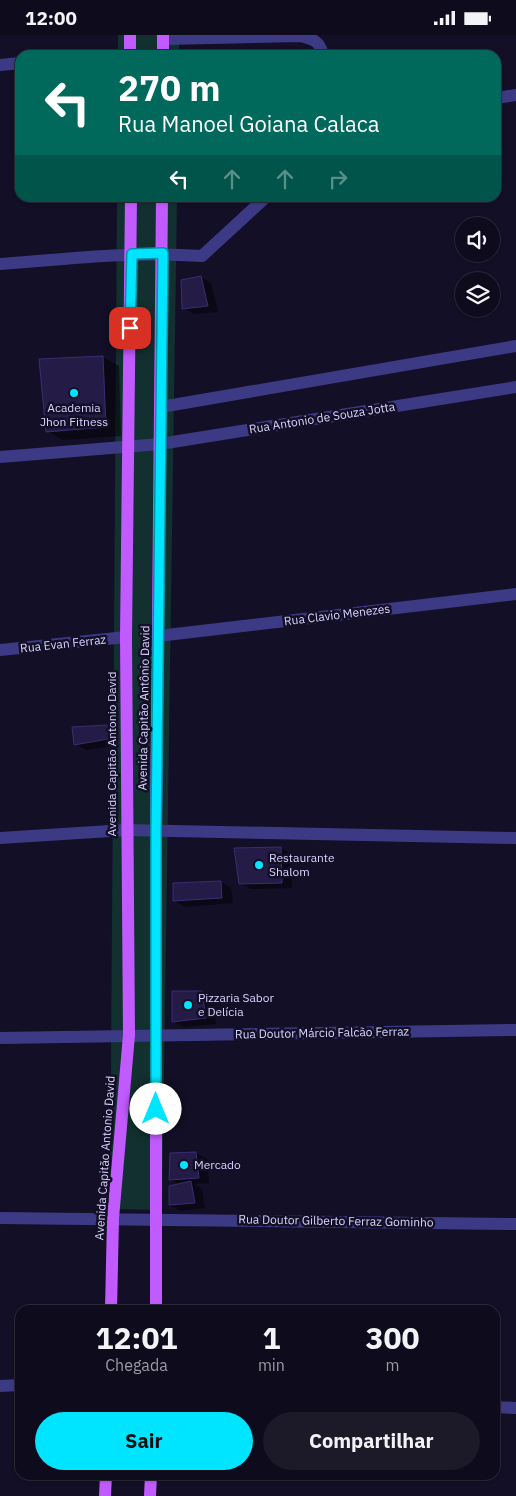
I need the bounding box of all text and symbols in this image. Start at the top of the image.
text: 12:00 [25,6,77,30]
text: 270 m [118,65,221,111]
icon: left [35,70,100,135]
text: Rua Manoel Goiana Calaca [118,109,379,138]
icon: left [165,165,193,193]
icon: ahead [218,165,246,193]
icon: ahead [271,165,299,193]
icon: right [324,165,352,193]
map controls [455,217,500,317]
button: sound [455,217,500,262]
button: layers [455,272,500,317]
pin [109,307,151,349]
icon: arrive [116,314,144,342]
marker: Academia Jhon Fitness [68,387,80,399]
street label: Rua Antonio de Souza Jotta [248,398,397,436]
place label: Academia Jhon Fitness [40,400,108,429]
street label: Rua Clavio Menezes [283,601,391,628]
street label: Avenida Capitão Antônio David [135,625,152,791]
street label: Rua Evan Ferraz [19,631,107,655]
street label: Avenida Capitão Antonio David [104,672,119,836]
place label: Restaurante Shalom [269,850,335,879]
marker: Restaurante Shalom [253,859,265,871]
place label: Pizzaria Sabor e Delícia [198,990,275,1019]
marker: Pizzaria Sabor e Delícia [182,999,194,1011]
street label: Rua Doutor Márcio Falcão Ferraz [235,1023,410,1042]
street label: Avenida Capitão Antonio David [91,1075,118,1241]
position arrow [129,1082,181,1134]
place label: Mercado [194,1157,241,1172]
marker: Mercado [178,1159,190,1171]
street label: Rua Doutor Gilberto Ferraz Gominho [238,1211,434,1230]
text: 12:01 [96,1318,177,1357]
text: 1 [262,1318,280,1357]
text: 300 [365,1318,419,1357]
text: Chegada [105,1355,168,1375]
text: min [258,1355,285,1375]
text: m [385,1355,399,1375]
button: Sair [35,1412,253,1470]
button: Compartilhar [263,1412,480,1470]

